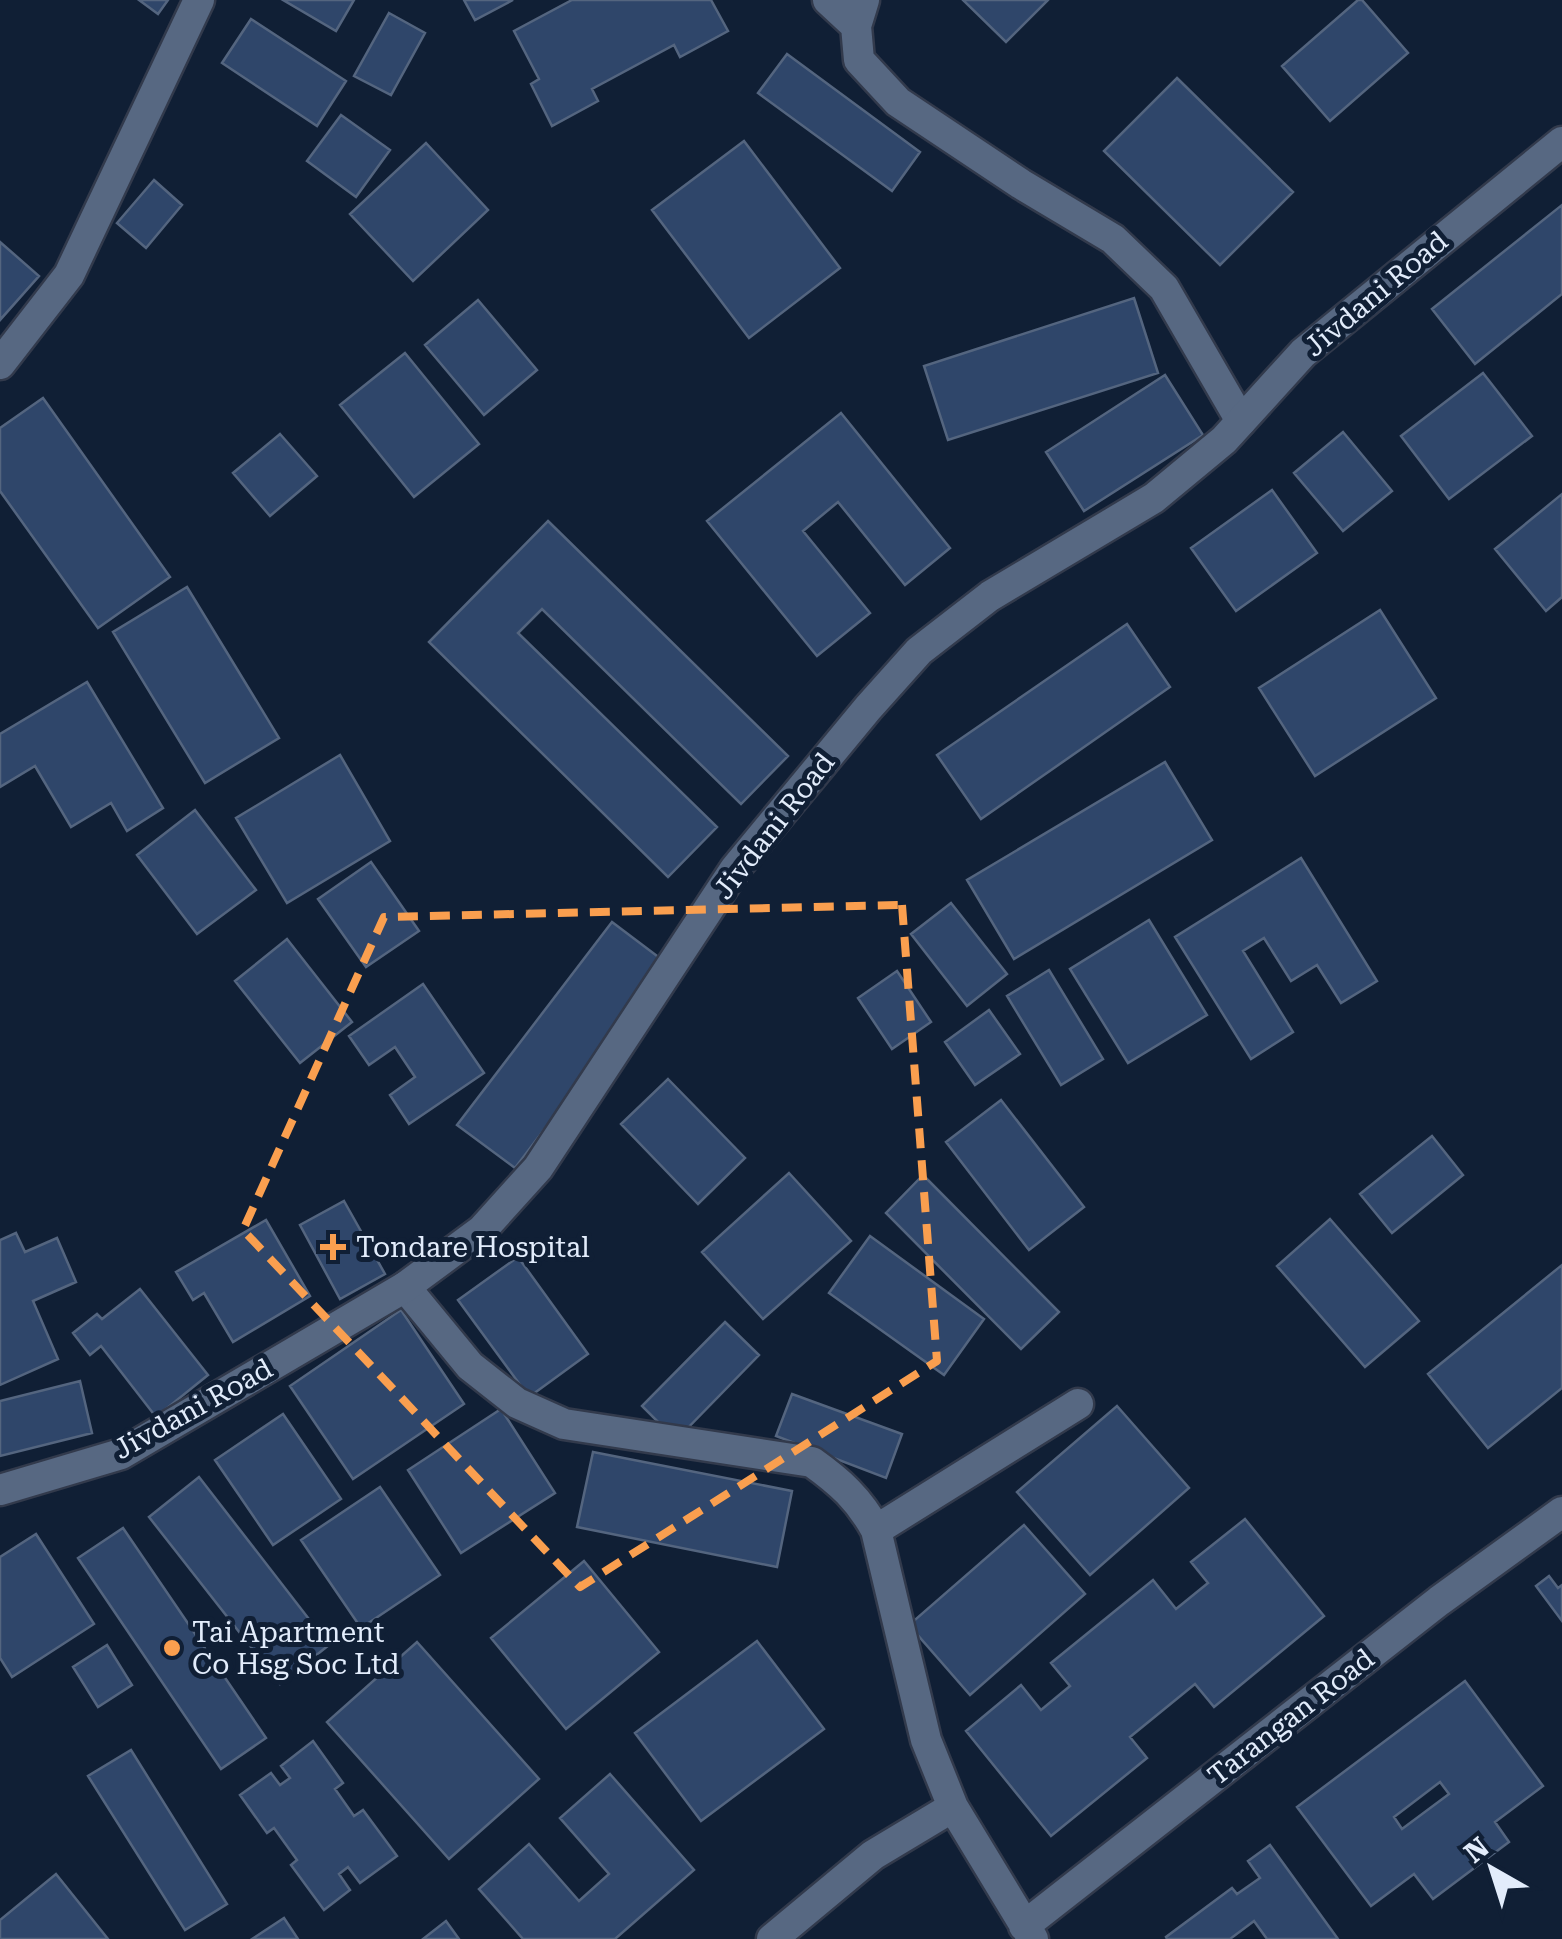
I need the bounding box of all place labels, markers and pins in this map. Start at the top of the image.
place label: Tondare Hospital [356,1231,590,1264]
marker: Tondare Hospital [320,1234,346,1260]
place label: Tai Apartment Co Hsg Soc Ltd [192,1616,399,1681]
marker: Tai Apartment Co Hsg Soc Ltd [161,1637,183,1659]

